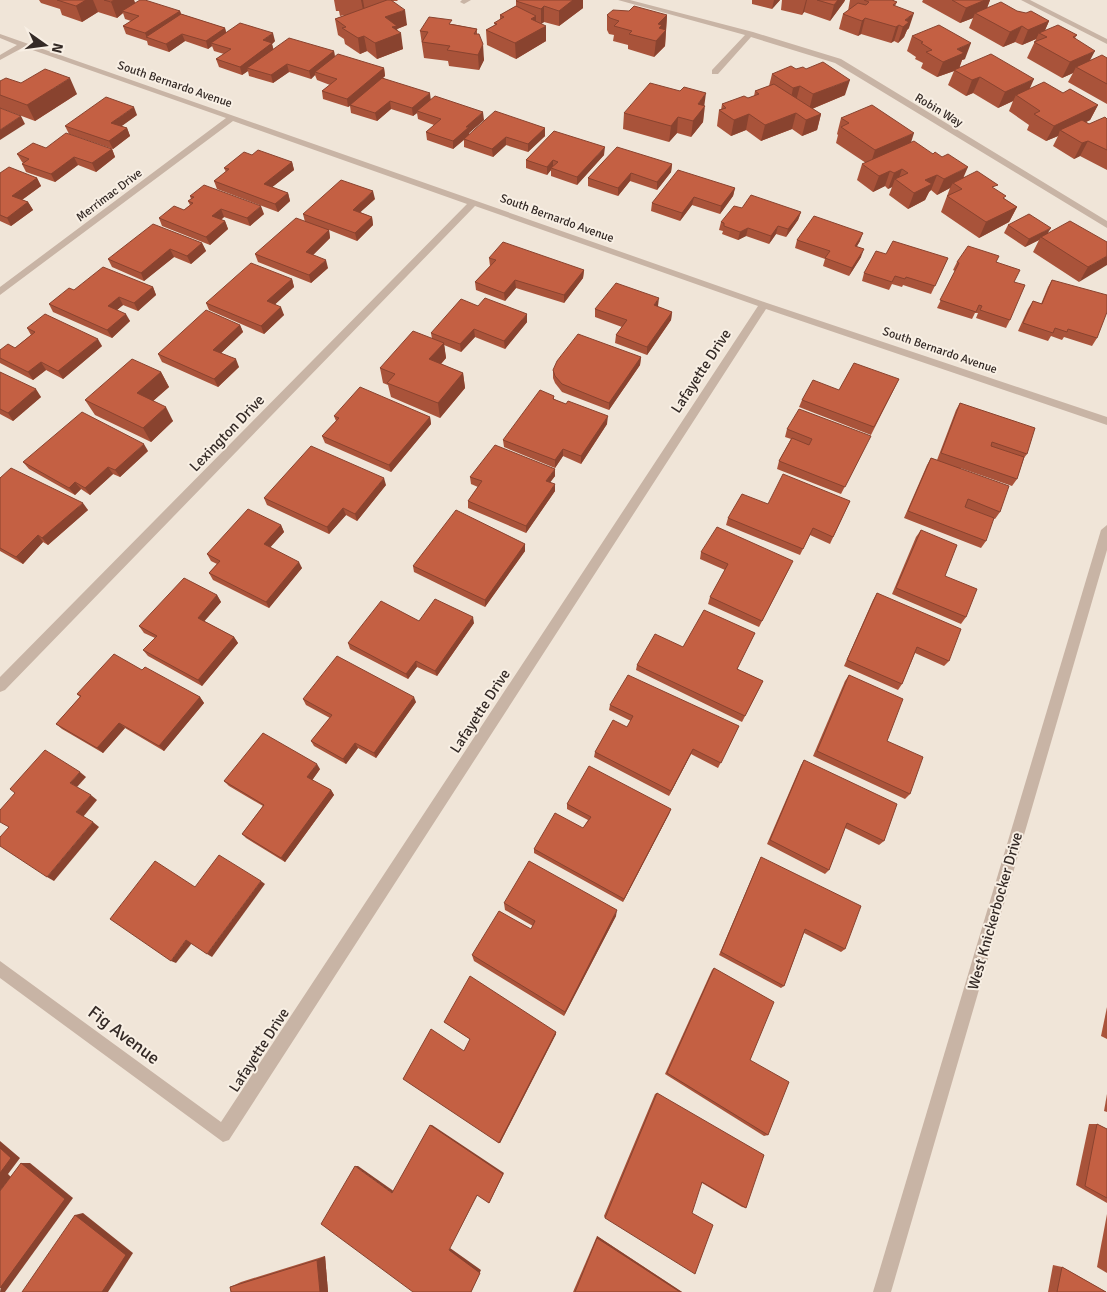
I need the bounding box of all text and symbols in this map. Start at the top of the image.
north arrow [20,20,70,70]
text: N [48,41,67,55]
street label: South Bernardo Avenue [116,58,234,111]
street label: Robin Way [912,90,966,131]
street label: Merrimac Drive [73,166,145,225]
street label: South Bernardo Avenue [498,191,616,246]
street label: South Bernardo Avenue [881,324,999,377]
street label: Lafayette Drive [667,326,735,416]
street label: Lexington Drive [186,391,268,475]
street label: Lafayette Drive [446,666,514,756]
street label: West Knickerbocker Drive [964,830,1026,992]
street label: Fig Avenue [84,1001,164,1069]
street label: Lafayette Drive [225,1005,293,1095]

